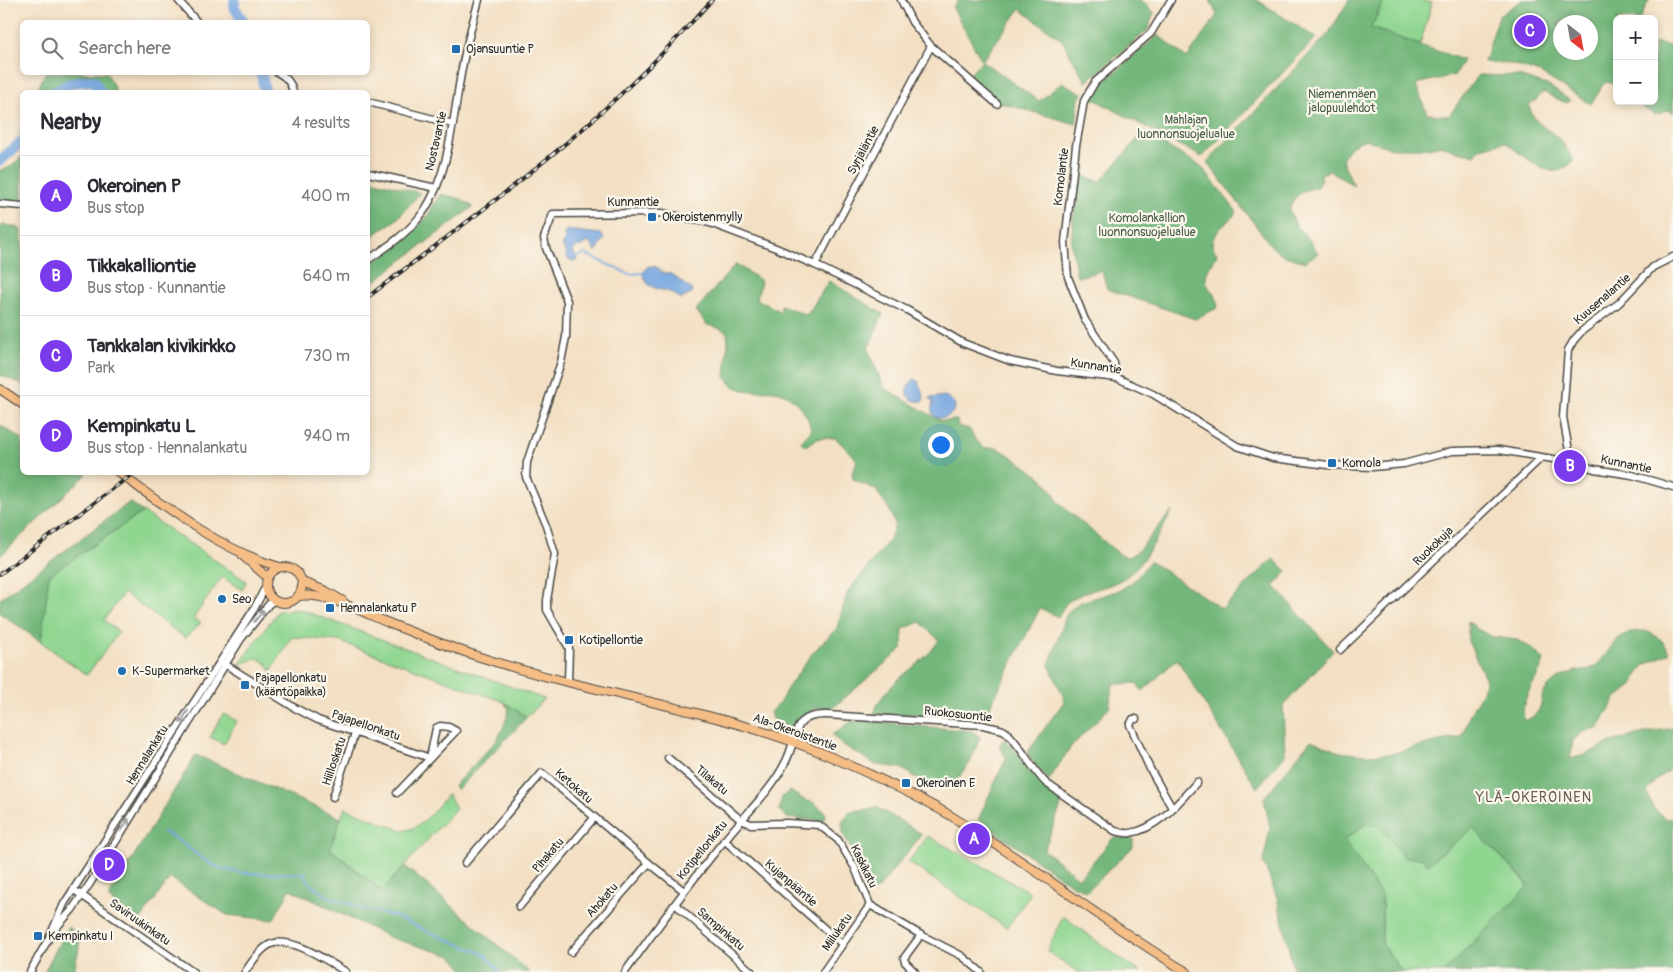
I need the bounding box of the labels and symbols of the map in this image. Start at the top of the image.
pin: C [1514,12,1546,50]
north arrow [1553,15,1598,60]
place label: Ojansuuntie P [466,42,535,57]
marker: Ojansuuntie P [450,43,462,55]
park label: Niemenmäen jalopuulehdot [1308,87,1376,116]
street label: Nostavantie [422,110,451,172]
park label: Mahlajan luonnonsuojelualue [1137,113,1235,142]
street label: Syrjäläntie [844,123,883,177]
street label: Komolantie [1051,147,1072,207]
street label: Kunnantie [607,195,659,210]
place label: Okeroistenmylly [662,210,742,225]
marker: Okeroistenmylly [646,211,658,223]
park label: Komolankallion luonnonsuojelualue [1098,211,1196,240]
street label: Kuusenalantie [1571,271,1634,328]
street label: Kunnantie [1069,355,1123,378]
your location [928,432,954,458]
pin: B [1554,447,1586,485]
street label: Kunnantie [1599,452,1653,477]
place label: Komola [1342,456,1381,471]
marker: Komola [1326,457,1338,469]
street label: Ruokokuja [1410,523,1457,569]
place label: Seo [232,592,252,607]
marker: Seo [216,593,228,605]
place label: Hennalankatu P [340,601,418,616]
marker: Hennalankatu P [324,602,336,614]
one-way arrow [253,610,264,623]
place label: Kotipellontie [579,633,643,648]
marker: Kotipellontie [563,634,575,646]
place label: K-Supermarket [132,664,210,679]
marker: K-Supermarket [116,665,128,677]
place label: Pajapellonkatu (kääntöpaikka) [255,671,327,700]
marker: Pajapellonkatu (kääntöpaikka) [239,679,251,691]
street label: Ruokosuontie [923,703,993,726]
street label: Pajapellonkatu [330,707,402,744]
one-way arrow [179,709,189,723]
street label: Ala-Okeroistentie [751,710,839,755]
street label: Hennalankatu [123,722,172,788]
street label: Hiilloskatu [319,735,350,787]
street label: Tilakatu [692,762,731,798]
street label: Ketokatu [552,766,596,807]
place label: Okeroinen E [916,776,975,791]
marker: Okeroinen E [900,777,912,789]
district label: YLÄ-OKEROINEN [1475,789,1592,806]
street label: Kotipellonkatu [674,818,731,883]
one-way arrow [121,819,131,833]
pin: A [958,820,990,858]
street label: Pihakatu [529,835,567,876]
street label: Kaskikatu [847,842,880,890]
pin: D [93,846,125,884]
street label: Kujanpääntie [761,856,820,910]
street label: Ahokatu [583,880,621,921]
street label: Saviruukinkatu [106,896,173,949]
street label: Sampinkatu [694,904,748,954]
street label: Miilukatu [819,910,856,954]
place label: Kempinkatu I [48,929,113,944]
marker: Kempinkatu I [32,930,44,942]

